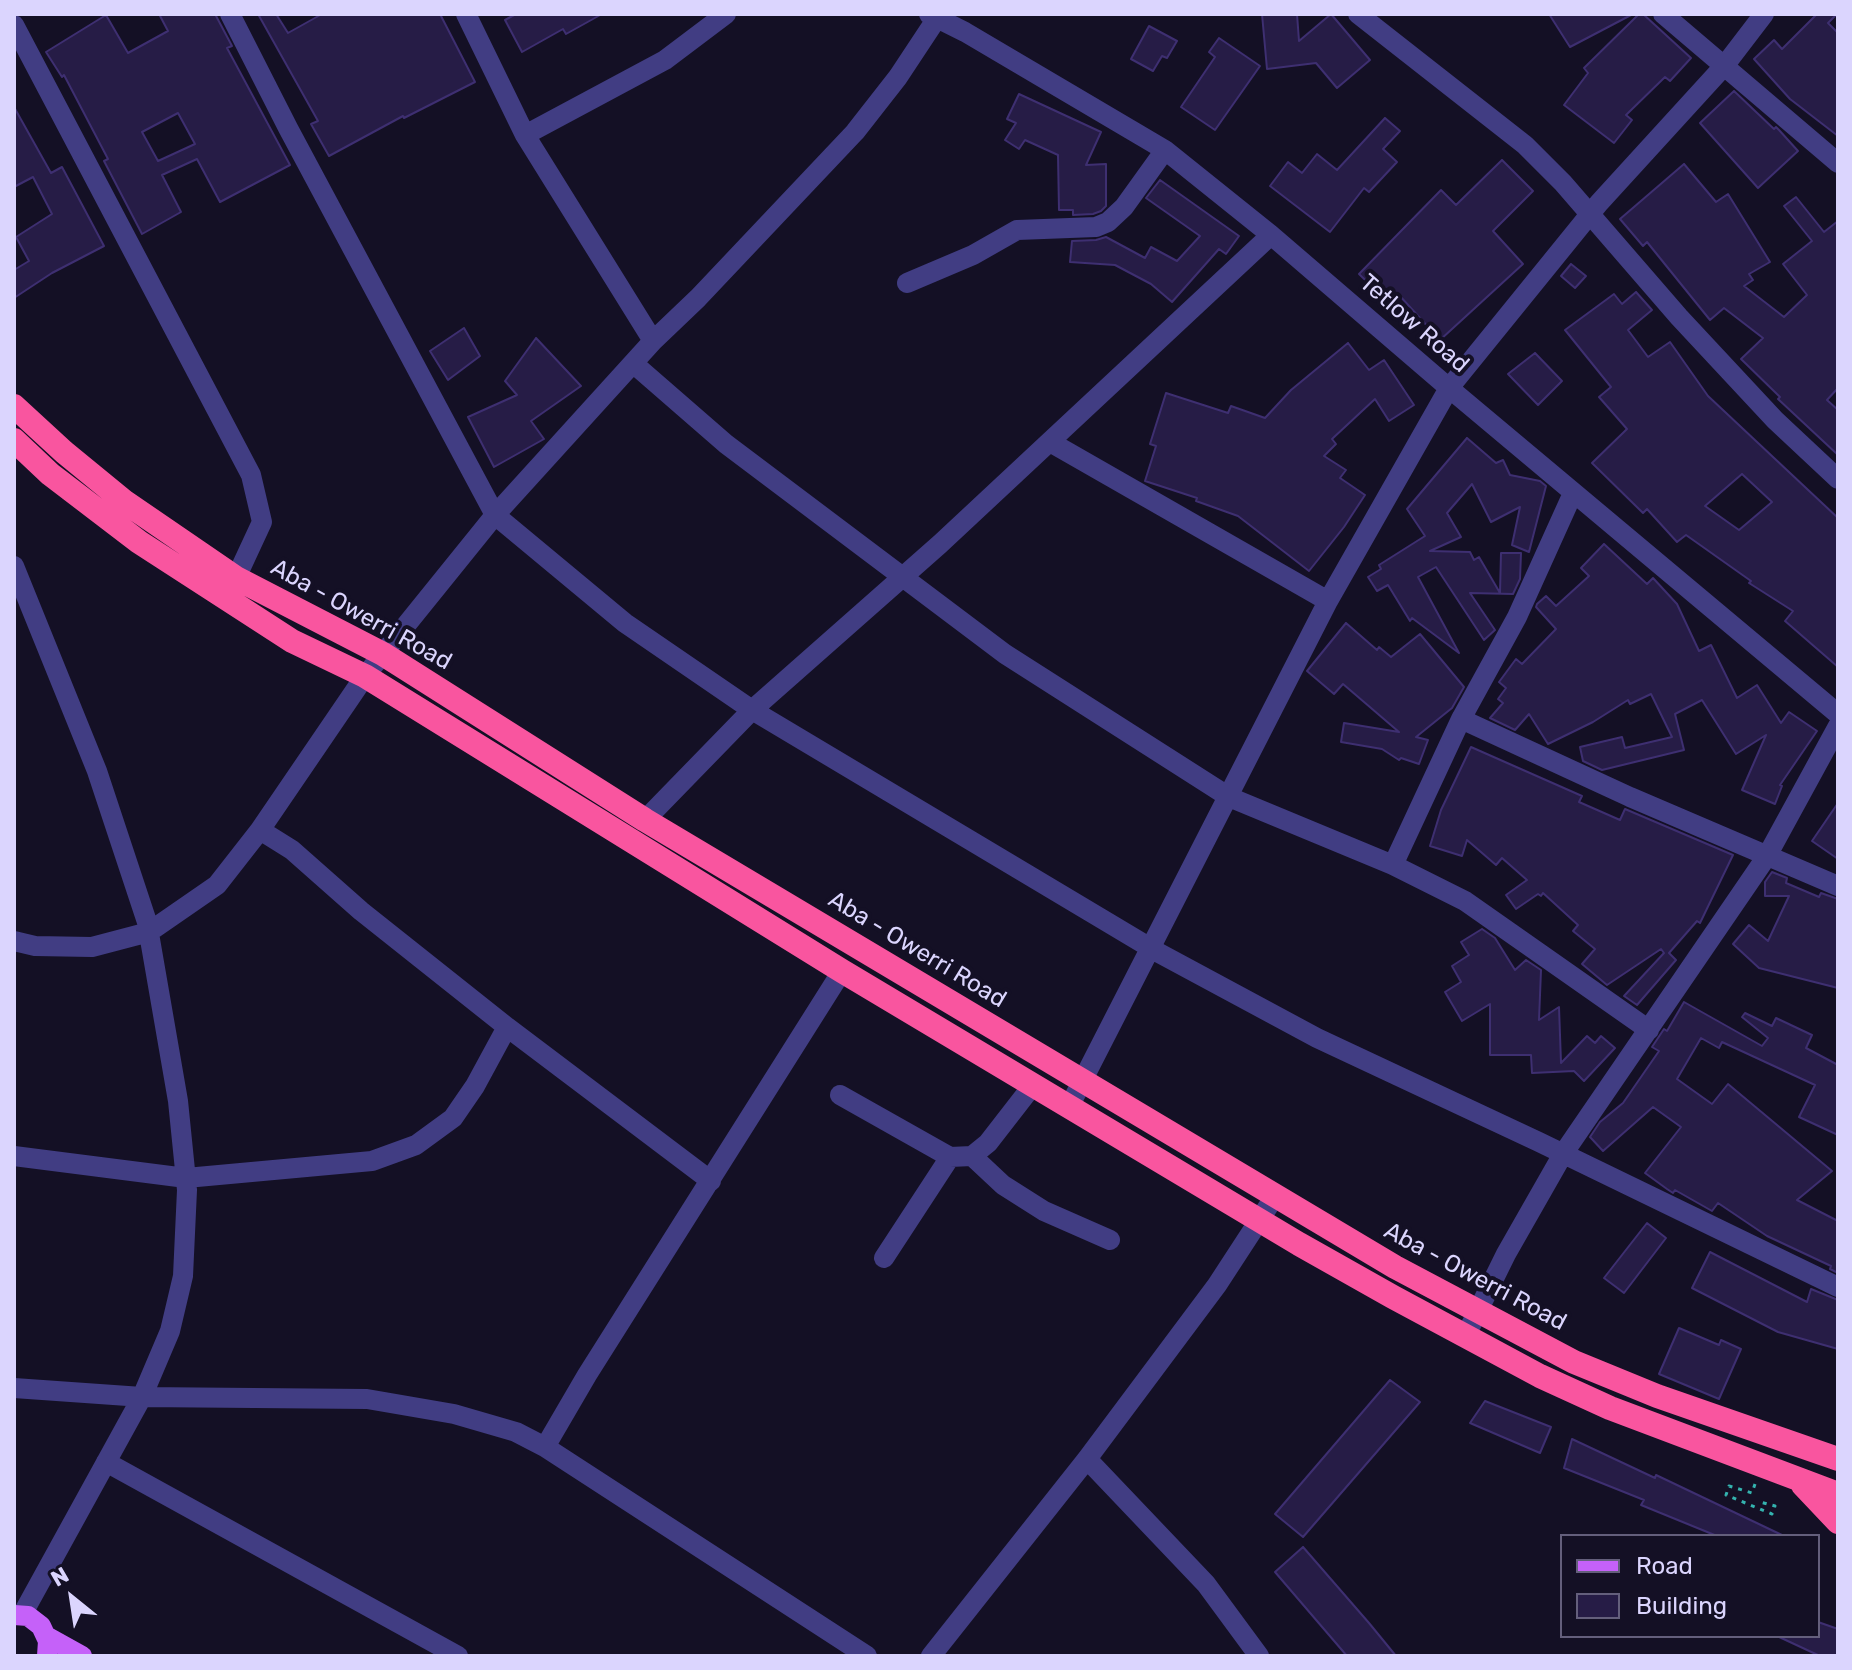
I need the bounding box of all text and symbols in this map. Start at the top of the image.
street label: Tetlow Road [1353,269,1475,379]
street label: Aba - Owerri Road [266,553,456,677]
street label: Aba - Owerri Road [823,886,1011,1014]
street label: Aba - Owerri Road [1379,1217,1571,1337]
legend [1560,1534,1820,1638]
text: Road [1636,1552,1693,1580]
north arrow [32,1558,112,1638]
text: N [46,1561,73,1592]
text: Building [1636,1592,1727,1620]

